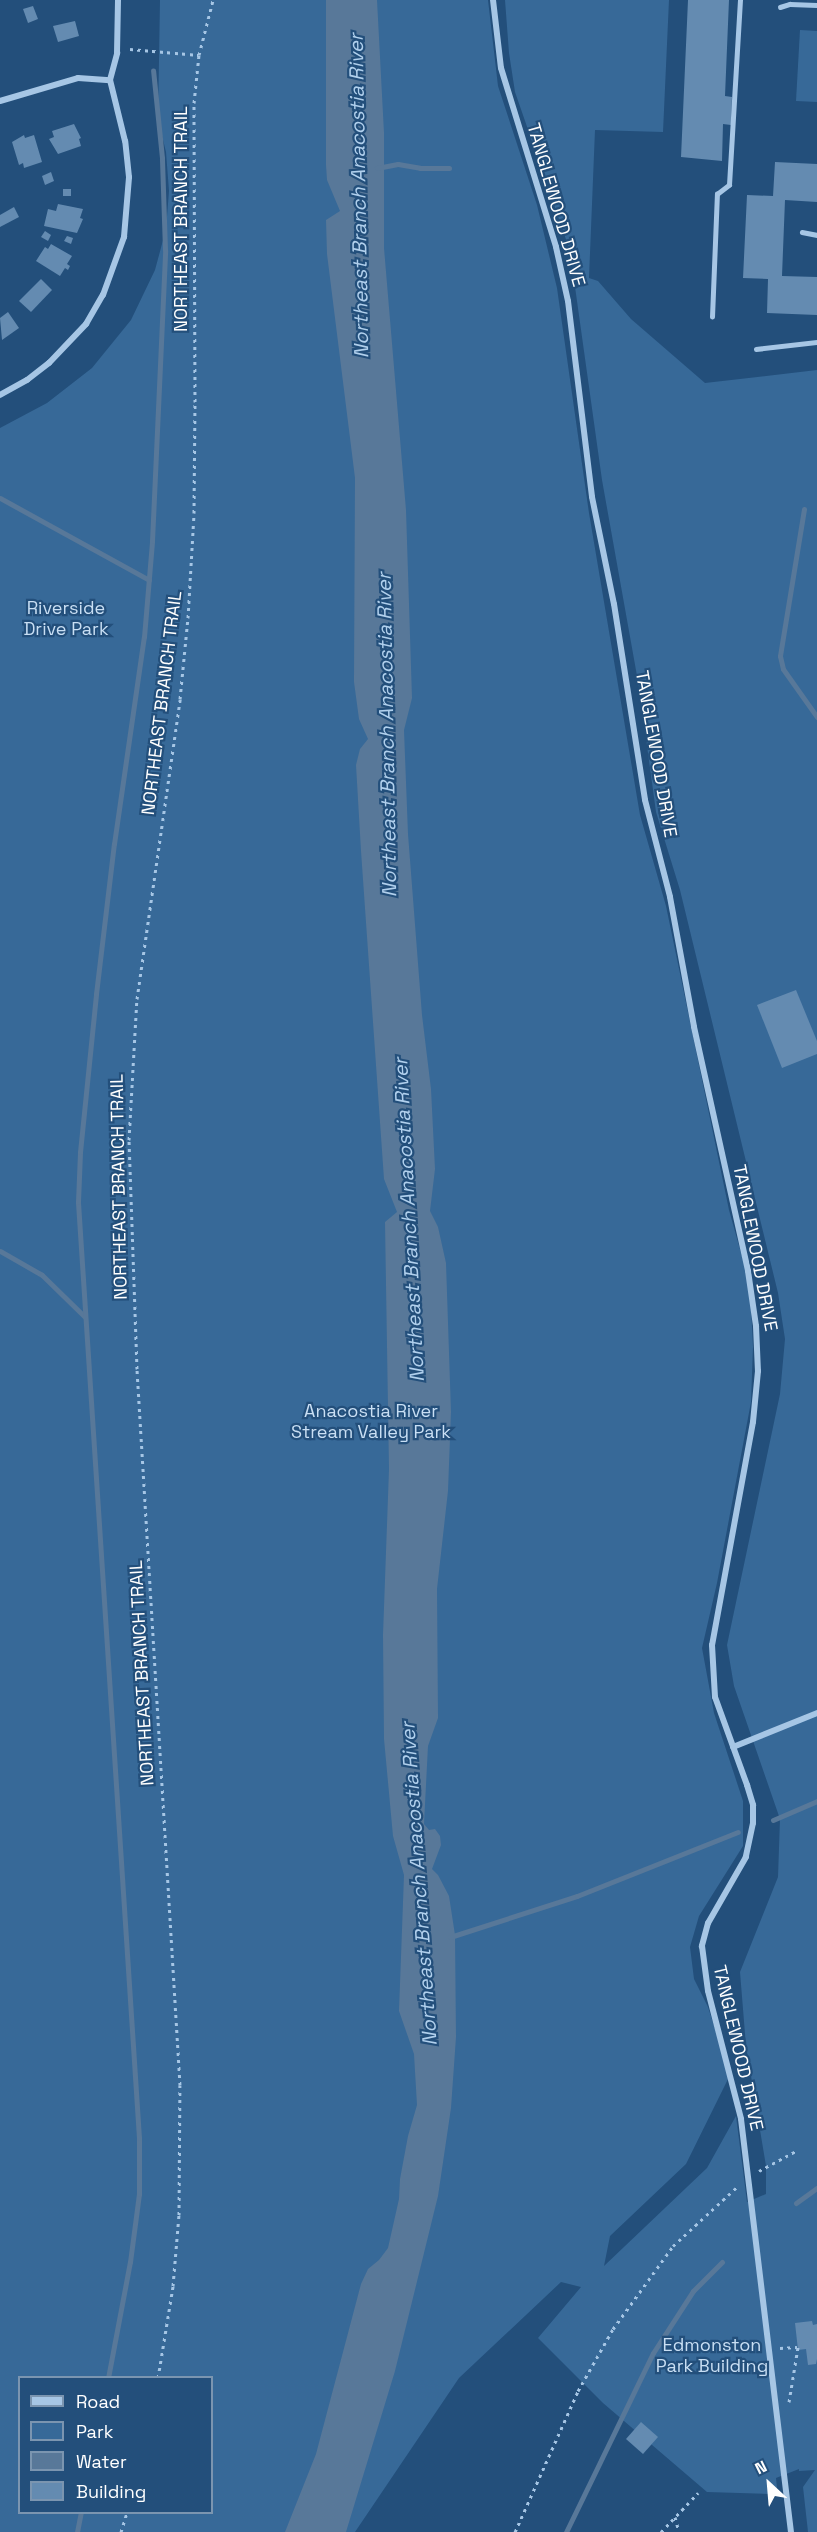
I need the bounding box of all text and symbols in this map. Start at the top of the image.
water label: Northeast Branch Anacostia River [344,33,374,359]
street label: NORTHEAST BRANCH TRAIL [170,106,192,332]
street label: TANGLEWOOD DRIVE [522,121,590,289]
water label: Northeast Branch Anacostia River [372,572,402,898]
street label: NORTHEAST BRANCH TRAIL [137,589,187,817]
park label: Riverside Drive Park [23,598,109,640]
street label: TANGLEWOOD DRIVE [631,669,681,839]
water label: Northeast Branch Anacostia River [389,1057,429,1383]
street label: NORTHEAST BRANCH TRAIL [106,1073,132,1301]
street label: TANGLEWOOD DRIVE [728,1163,782,1333]
park label: Anacostia River Stream Valley Park [291,1401,451,1444]
street label: NORTHEAST BRANCH TRAIL [125,1559,159,1787]
water label: Northeast Branch Anacostia River [396,1721,442,2047]
street label: TANGLEWOOD DRIVE [708,1963,768,2133]
park label: Edmonston Park Building [656,2335,768,2378]
legend [18,2376,213,2514]
text: Road [76,2390,120,2413]
text: Park [76,2420,113,2443]
text: Water [76,2450,127,2473]
north arrow [739,2454,799,2514]
text: N [751,2456,770,2479]
text: Building [76,2480,146,2503]

